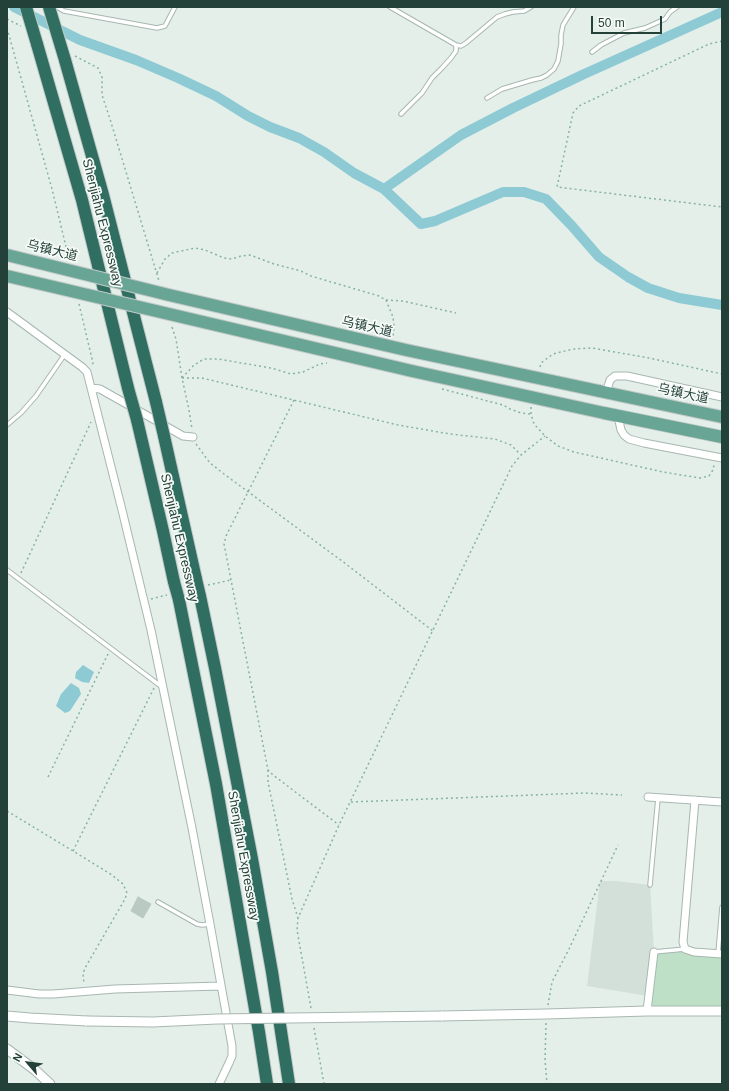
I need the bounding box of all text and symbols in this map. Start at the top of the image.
scale bar [593,8,664,34]
text: 50 m [598,16,625,30]
street label: Shenjiahu Expressway [79,157,125,289]
street label: 乌镇大道 [25,237,79,265]
street label: 乌镇大道 [340,314,394,340]
street label: 乌镇大道 [656,381,710,407]
street label: Shenjiahu Expressway [157,472,201,604]
street label: Shenjiahu Expressway [224,790,262,922]
north arrow [8,1043,48,1083]
text: N [10,1051,25,1064]

